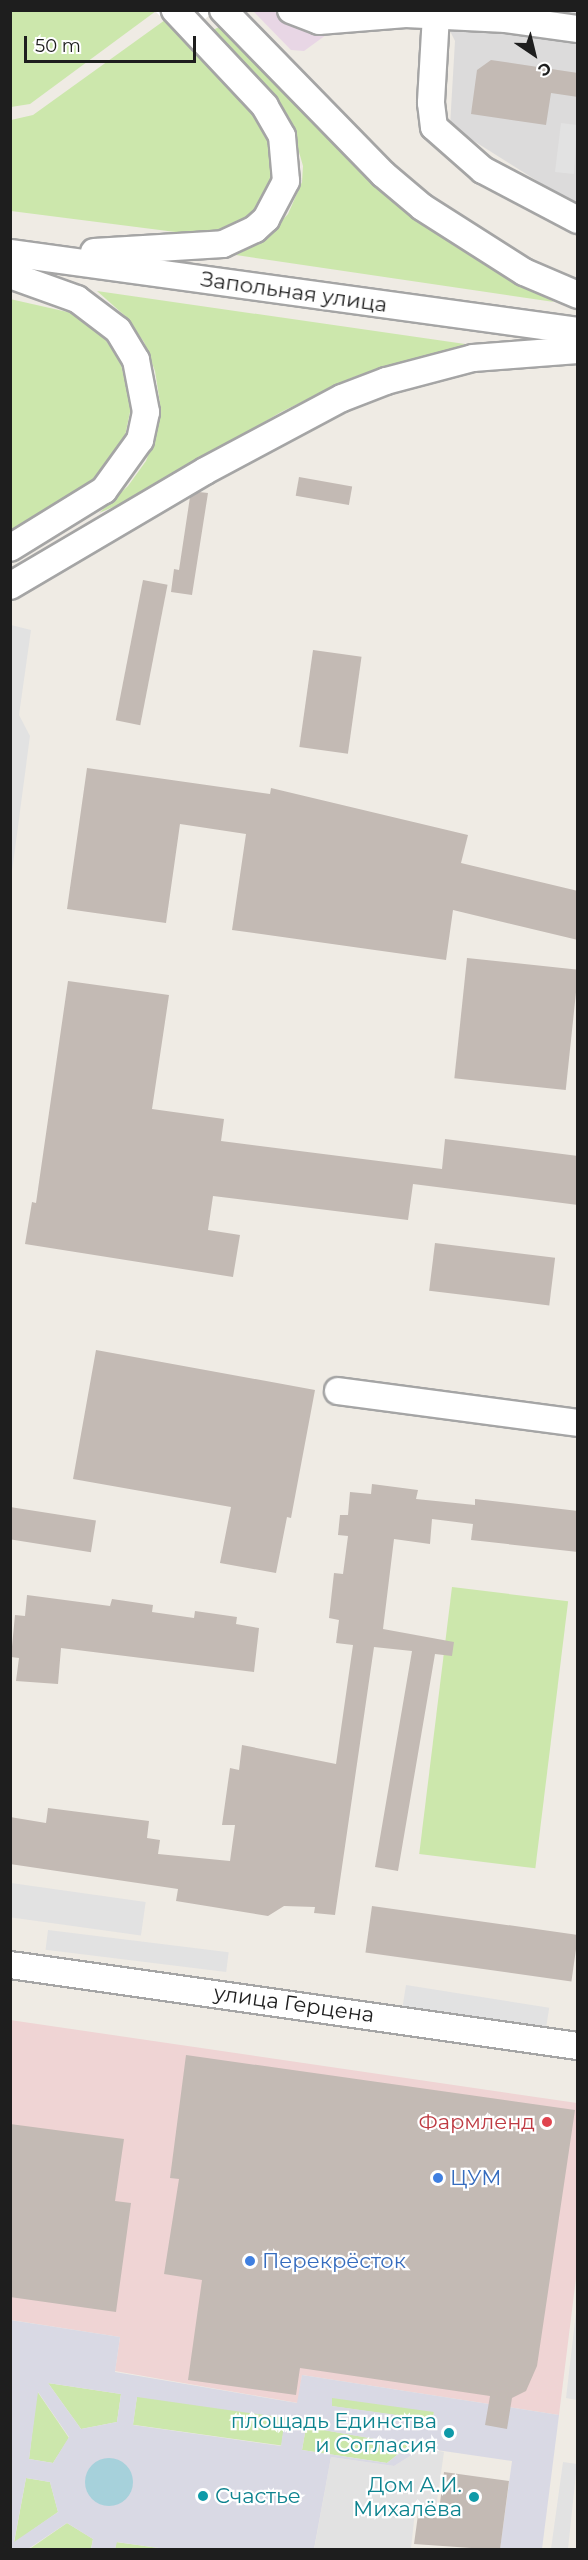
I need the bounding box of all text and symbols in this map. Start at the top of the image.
scale bar [27,24,200,62]
north arrow [504,24,564,84]
text: 50 m [35,35,81,57]
text: С [534,58,555,80]
street label: Запольная улица [199,266,389,318]
street label: улица Герцена [212,1980,376,2028]
place label: Фармленд [418,2109,535,2135]
marker: Фармленд [540,2115,554,2129]
place label: ЦУМ [450,2165,502,2191]
marker: ЦУМ [431,2171,445,2185]
place label: Перекрёсток [262,2248,406,2274]
marker: Перекрёсток [243,2254,257,2268]
place label: площадь Единства и Согласия [231,2408,437,2458]
marker: площадь Единства и Согласия [442,2426,456,2440]
place label: Дом А.И. Михалёва [353,2472,462,2522]
place label: Счастье [215,2483,301,2509]
marker: Счастье [196,2489,210,2503]
marker: Дом А.И. Михалёва [467,2490,481,2504]

